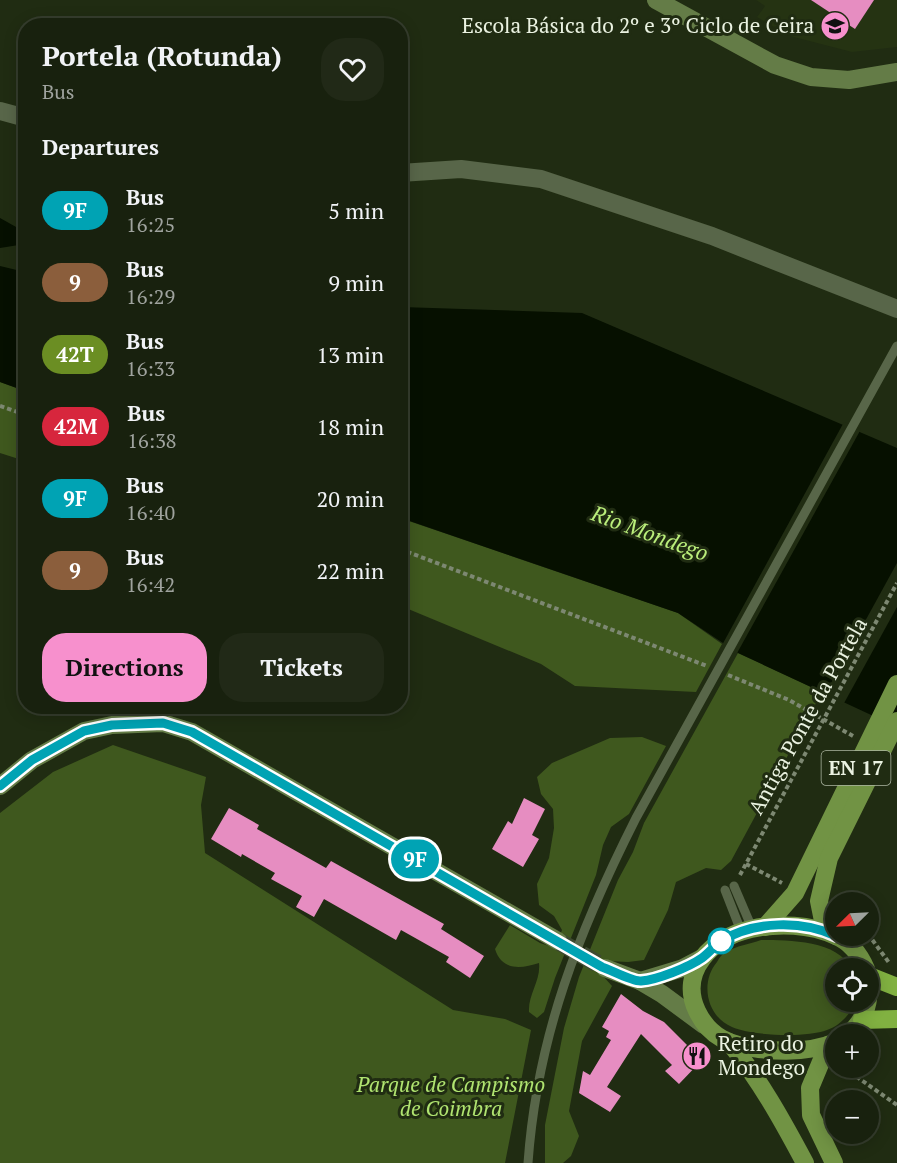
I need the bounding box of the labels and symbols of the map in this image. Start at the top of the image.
school or university icon: Escola Básica do 2º e 3º Ciclo de Ceira [819,10,851,42]
place label: Escola Básica do 2º e 3º Ciclo de Ceira [462,11,814,39]
water label: Rio Mondego [587,498,713,567]
street label: Antiga Ponte da Portela [741,612,873,819]
road number: EN 17 [822,751,890,785]
line badge: 9F [388,840,442,878]
north arrow [825,892,879,946]
unlabelled marker [708,928,734,954]
place label: Retiro do Mondego [718,1029,805,1081]
restaurant icon: Retiro do Mondego [681,1040,713,1072]
park label: Parque de Campismo de Coimbra [356,1070,545,1122]

